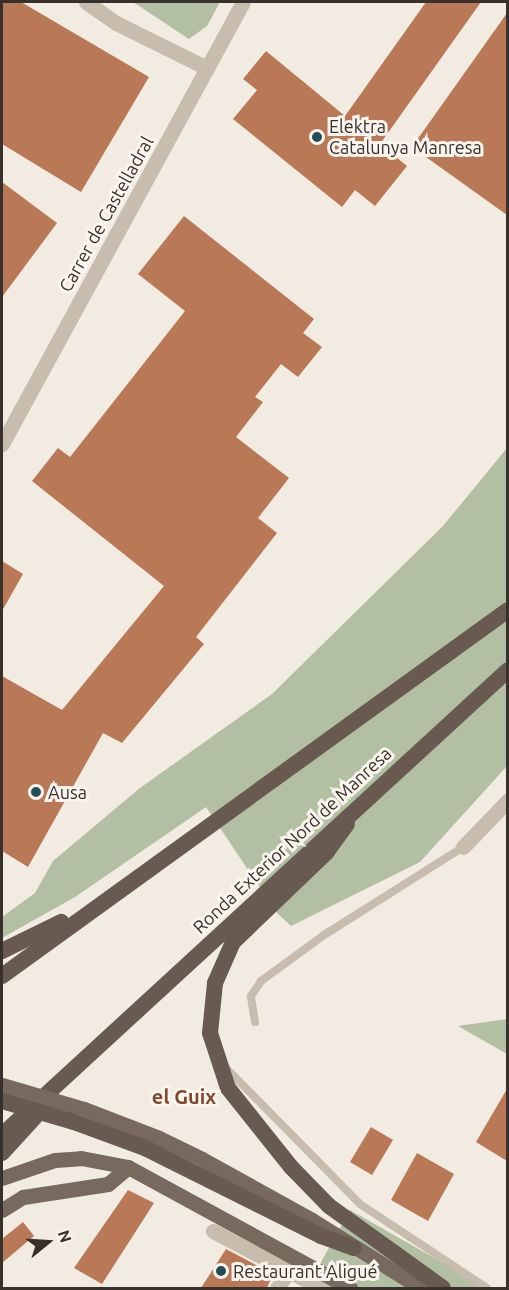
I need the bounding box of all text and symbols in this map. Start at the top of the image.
place label: Elektra Catalunya Manresa [329,116,482,158]
marker: Elektra Catalunya Manresa [310,130,324,144]
street label: Carrer de Castelladral [54,132,158,296]
street label: Ronda Exterior Nord de Manresa [188,742,396,938]
place label: Ausa [48,781,87,803]
marker: Ausa [29,785,43,799]
district label: el Guix [152,1084,216,1108]
north arrow [18,1212,78,1272]
text: N [55,1228,76,1245]
place label: Restaurant Aligué [233,1260,377,1282]
marker: Restaurant Aligué [214,1264,228,1278]

